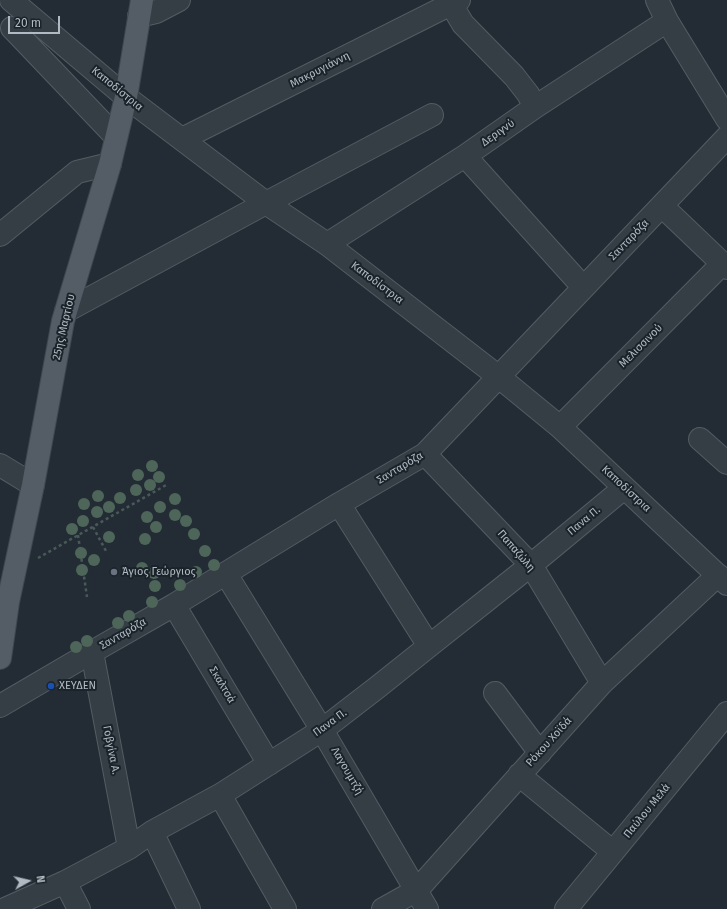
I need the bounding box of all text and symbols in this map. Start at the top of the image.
scale bar [10,8,62,34]
text: 20 m [15,16,41,30]
street label: Μακρυγιάννη [288,49,352,91]
street label: Καποδίστρια [89,64,145,114]
street label: Δεριγνύ [479,117,517,149]
street label: Σανταρόζα [606,217,652,263]
street label: Καποδίστρια [348,259,406,307]
street label: 25ης Μαρτίου [50,293,78,361]
street label: Μελισσινού [617,322,665,370]
street label: Σανταρόζα [374,449,426,487]
street label: Καποδίστρια [599,463,653,515]
street label: Πανα Π. [565,504,603,538]
street label: Παπαζώλη [494,527,538,575]
place label: Άγιος Γεώργιος [122,565,196,579]
marker: Άγιος Γεώργιος [109,567,119,577]
street label: Σανταρόζα [97,615,149,653]
street label: Σκαλτσά [206,664,238,706]
place label: ΧΕΥΔΕΝ [59,679,96,693]
marker: ΧΕΥΔΕΝ [46,681,56,691]
street label: Πανα Π. [310,706,350,740]
street label: Ρόκου Χοϊδά [523,715,575,769]
street label: Γοβγίνα Α. [100,724,122,776]
street label: Λαγουμτζή [328,745,366,797]
street label: Παύλου Μελά [621,781,673,841]
north arrow [8,861,48,901]
text: N [33,875,47,884]

